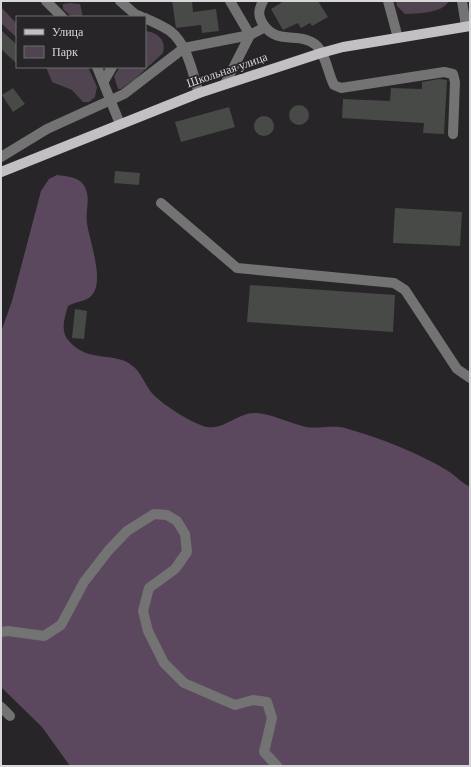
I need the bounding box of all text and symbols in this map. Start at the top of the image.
legend [16,16,146,68]
text: Улица [52,25,84,39]
text: Парк [52,45,78,59]
street label: Школьная улица [185,49,270,90]

